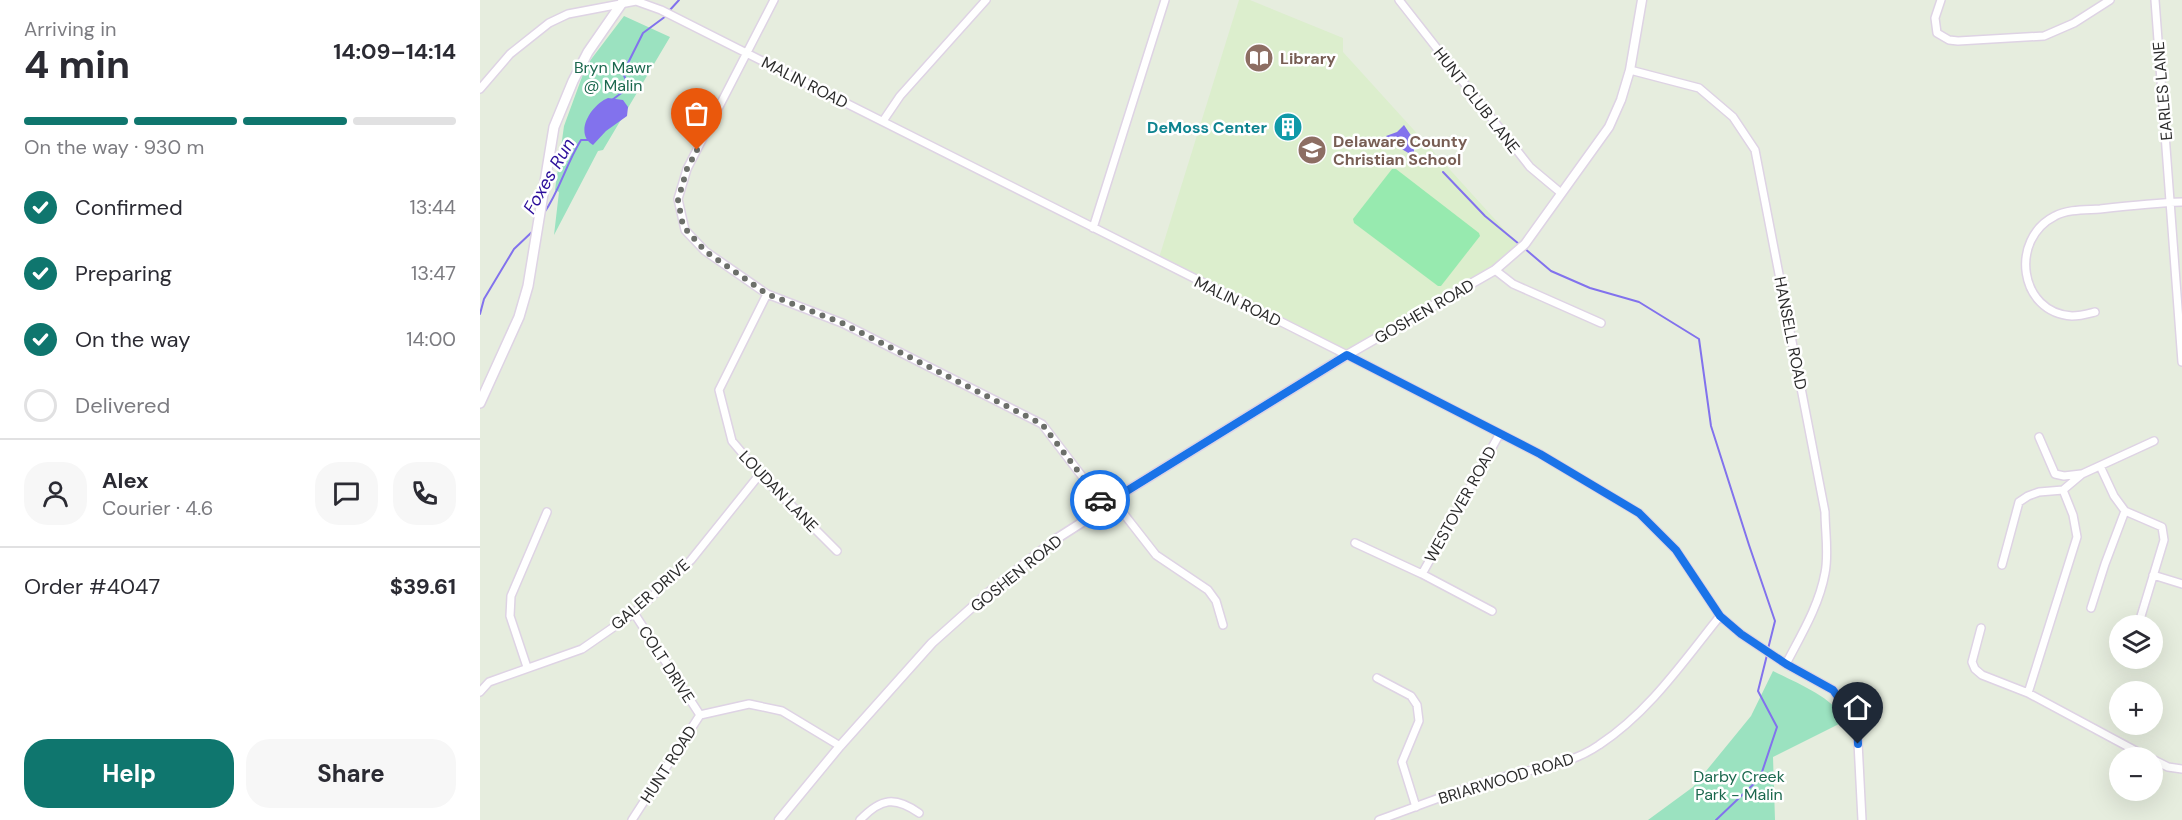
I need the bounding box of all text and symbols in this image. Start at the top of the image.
text: Arriving in [24,16,116,42]
text: 14:09–14:14 [333,37,456,66]
text: 4 min [24,39,130,90]
street label: EARLES LANE [2148,41,2177,141]
library icon: Library [1243,42,1275,74]
street label: HUNT CLUB LANE [1429,43,1524,157]
place label: Library [1280,48,1336,69]
street label: MALIN ROAD [758,52,852,113]
park label: Bryn Mawr @ Malin [574,57,652,96]
pin [671,88,722,150]
icon: bag [680,97,713,130]
building icon: DeMoss Center [1272,111,1304,143]
place label: DeMoss Center [1147,117,1267,138]
place label: Delaware County Christian School [1333,131,1468,170]
text: On the way · 930 m [24,134,204,160]
water label: Foxes Run [518,134,580,218]
school or university icon: Delaware County Christian School [1296,134,1328,166]
icon: check [24,191,57,224]
text: Confirmed [75,193,183,222]
text: 13:44 [410,194,456,220]
icon: check [24,257,57,290]
text: Preparing [75,259,172,288]
text: 13:47 [411,260,456,286]
street label: MALIN ROAD [1191,271,1285,332]
street label: GOSHEN ROAD [1371,274,1478,348]
street label: HANSELL ROAD [1769,275,1812,391]
icon: check [24,323,57,356]
text: On the way [75,325,190,354]
text: 14:00 [406,326,456,352]
text: Delivered [75,391,170,420]
street label: WESTOVER ROAD [1420,442,1501,566]
street label: LOUDAN LANE [734,446,823,537]
button: person [24,462,87,525]
button: chat [315,462,378,525]
button: phone [393,462,456,525]
text: Alex [102,466,149,495]
courier [1070,470,1130,530]
icon: car [1084,484,1117,517]
text: Courier · 4.6 [102,495,213,521]
street label: GOSHEN ROAD [966,530,1066,617]
street label: GALER DRIVE [606,554,694,634]
text: Order #4047 [24,572,160,601]
text: $39.61 [390,572,456,601]
map controls [2109,615,2163,801]
button: layers [2109,615,2163,669]
street label: COLT DRIVE [634,622,699,707]
button: + [2109,681,2163,735]
pin [1832,682,1883,744]
icon: home [1841,691,1874,724]
street label: HUNT ROAD [636,721,701,807]
button: Help [24,739,234,808]
button: Share [246,739,456,808]
button: − [2109,747,2163,801]
street label: BRIARWOOD ROAD [1436,748,1576,809]
park label: Darby Creek Park - Malin [1693,766,1785,805]

